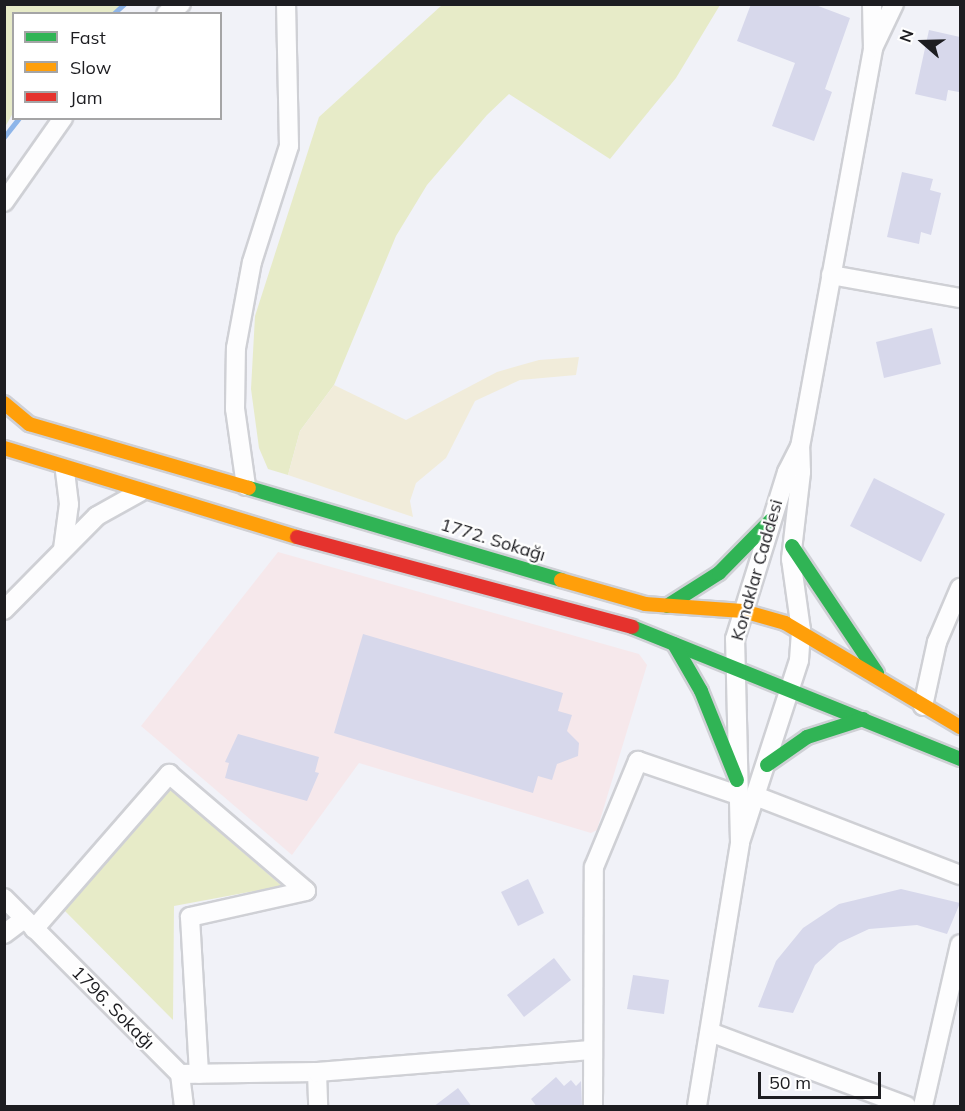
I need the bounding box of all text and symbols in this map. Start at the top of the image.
legend [12,12,222,120]
north arrow [893,12,953,72]
text: Fast [70,26,106,49]
text: N [895,27,918,45]
text: Slow [70,56,111,79]
text: Jam [70,86,103,109]
street label: Konaklar Caddesi [727,497,787,643]
street label: 1772. Sokağı [438,514,548,566]
street label: 1796. Sokağı [67,962,159,1054]
scale bar [761,1060,884,1098]
text: 50 m [769,1071,811,1094]

